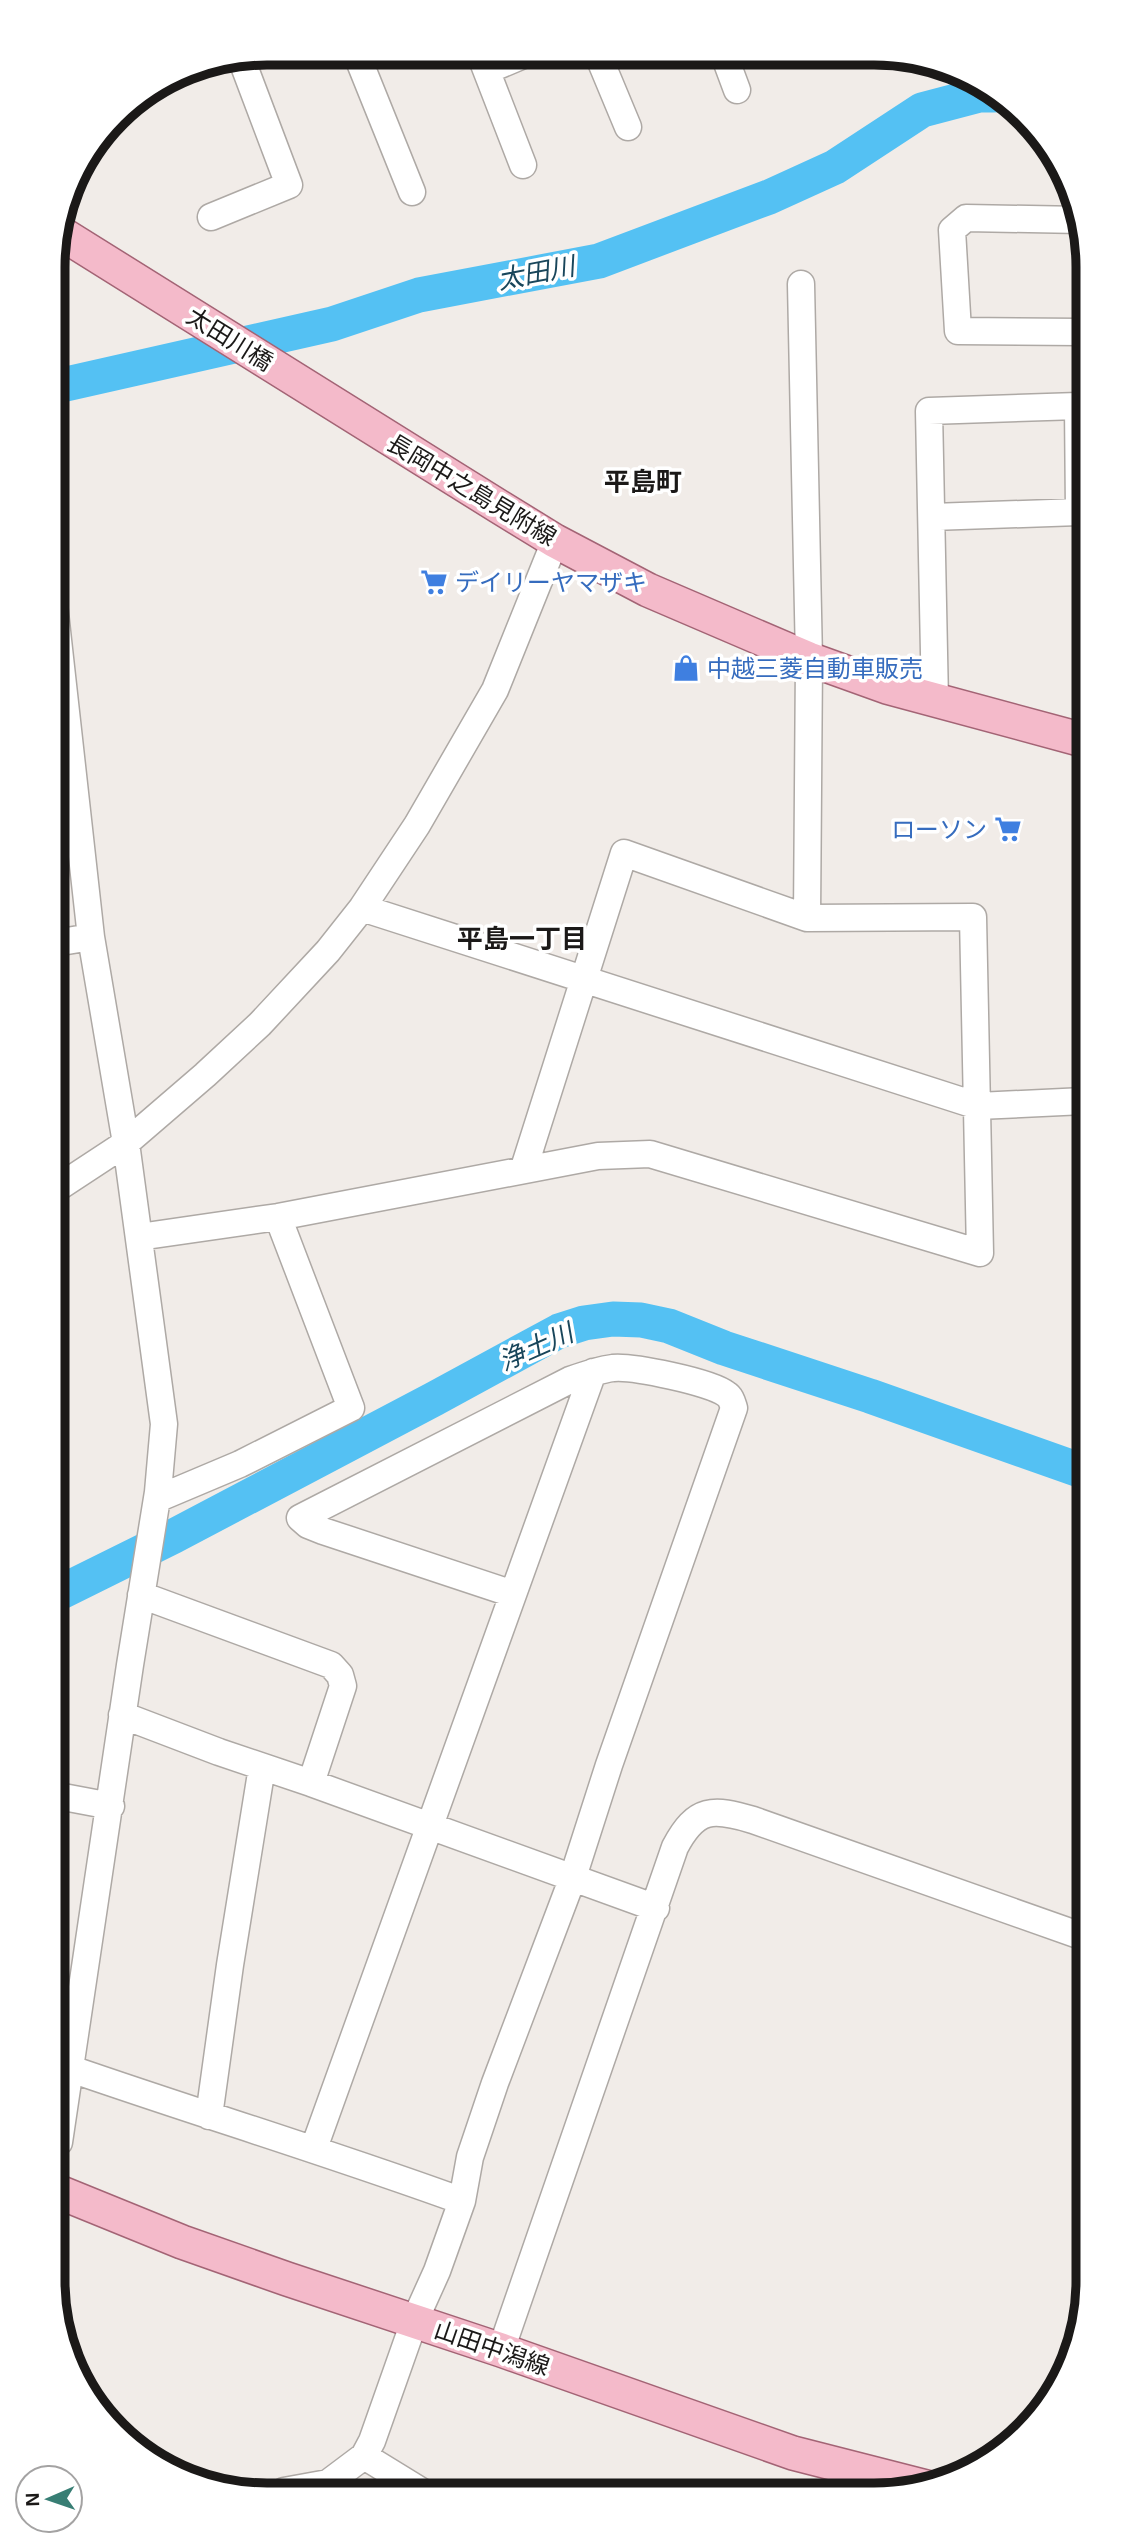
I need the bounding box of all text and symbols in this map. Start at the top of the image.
water label: 太田川 [495,250,580,295]
street label: 太田川橋 [182,302,278,376]
street label: 長岡中之島見附線 [383,429,561,551]
district label: 平島町 [604,467,682,497]
supermarket icon: デイリーヤマザキ [419,567,449,597]
place label: デイリーヤマザキ [455,569,647,596]
shop icon: 中越三菱自動車販売 [671,653,701,683]
place label: 中越三菱自動車販売 [707,655,923,682]
supermarket icon: ローソン [993,814,1023,844]
place label: ローソン [891,816,987,843]
district label: 平島一丁目 [457,924,587,954]
water label: 浄土川 [494,1316,580,1377]
street label: 山田中潟線 [431,2316,553,2380]
north arrow [14,2464,84,2534]
text: N [22,2492,43,2507]

